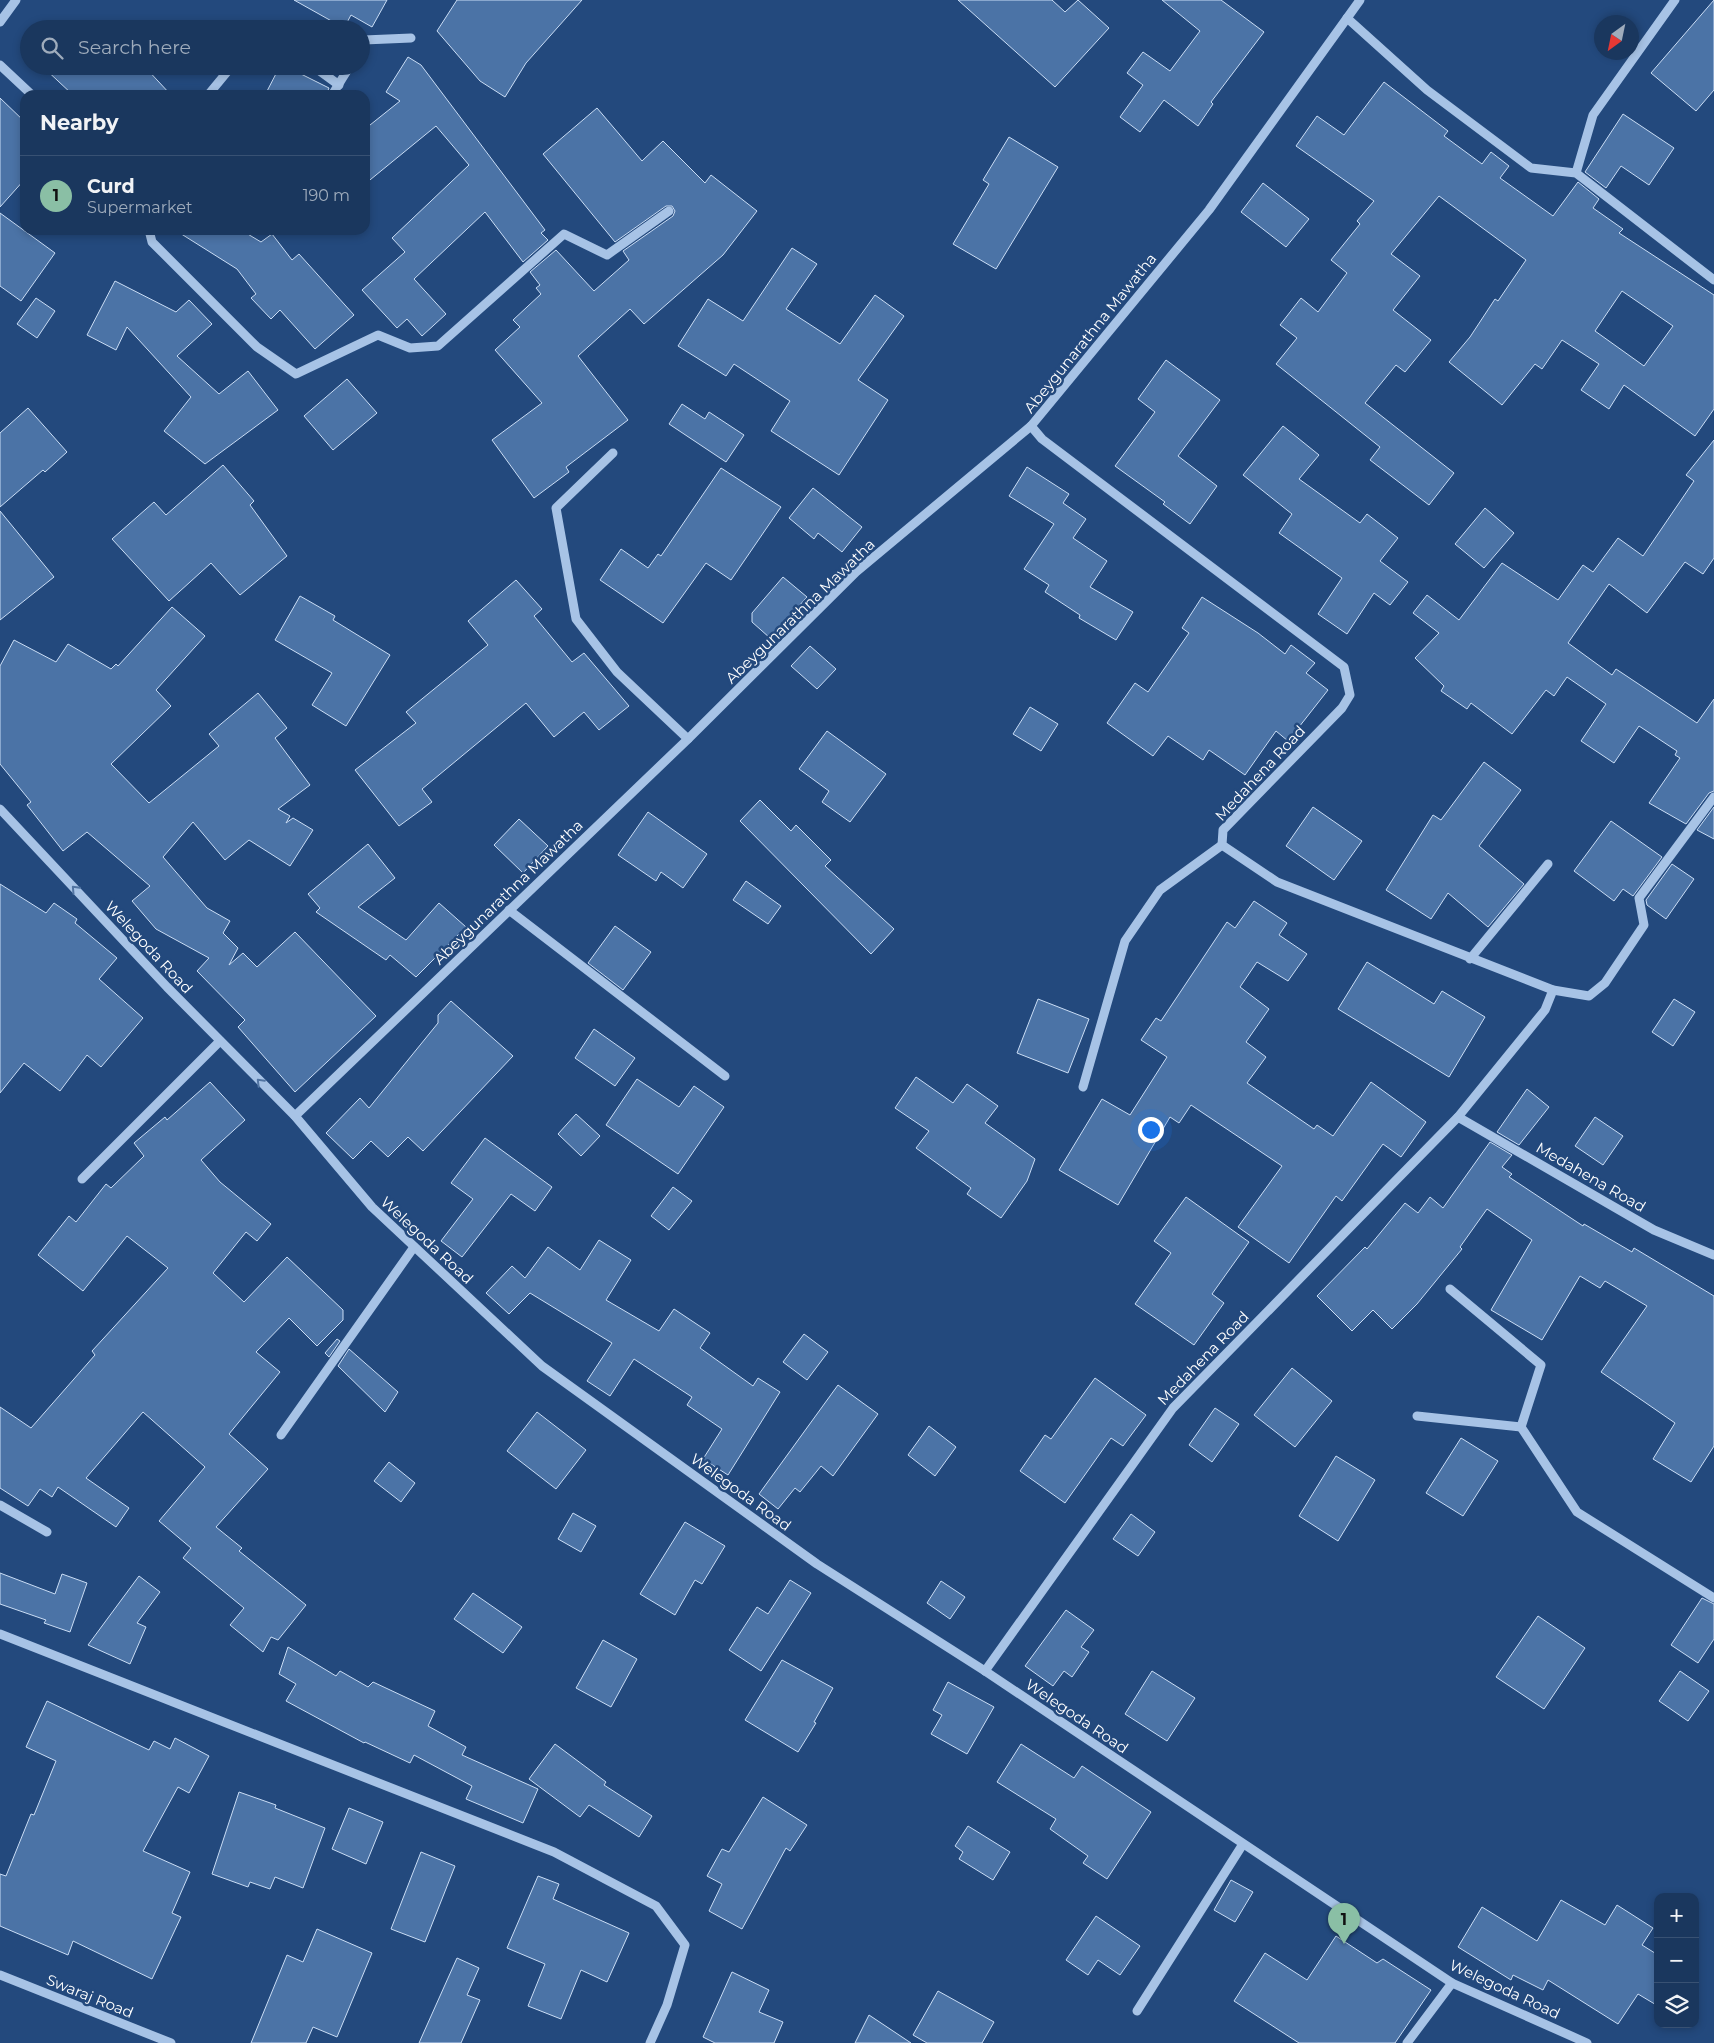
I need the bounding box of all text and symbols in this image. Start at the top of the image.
north arrow [1594,15,1639,60]
search box [20,20,370,75]
icon: search [38,34,66,62]
text: Search here [78,36,191,59]
text: Nearby [40,110,119,135]
text: Curd [87,175,135,198]
text: 1 [53,186,59,205]
text: 190 m [303,186,350,205]
text: Supermarket [87,198,193,217]
street label: Abeygunarathna Mawatha [1020,249,1160,417]
street label: Abeygunarathna Mawatha [721,535,879,687]
street label: Medahena Road [1211,721,1309,825]
street label: Abeygunarathna Mawatha [429,816,587,968]
one-way arrow [72,886,81,895]
street label: Welegoda Road [101,897,197,997]
one-way arrow [257,1079,266,1088]
your location [1138,1117,1164,1143]
street label: Medahena Road [1533,1138,1649,1216]
street label: Welegoda Road [377,1192,477,1288]
street label: Medahena Road [1153,1307,1253,1409]
street label: Welegoda Road [687,1449,795,1535]
street label: Welegoda Road [1022,1675,1132,1757]
map controls [1654,1893,1699,2028]
button: + [1654,1893,1699,1938]
pin: 1 [1328,1903,1360,1944]
button: − [1654,1938,1699,1983]
street label: Welegoda Road [1447,1955,1563,2023]
street label: Swaraj Road [44,1970,136,2022]
button: layers [1654,1983,1699,2028]

